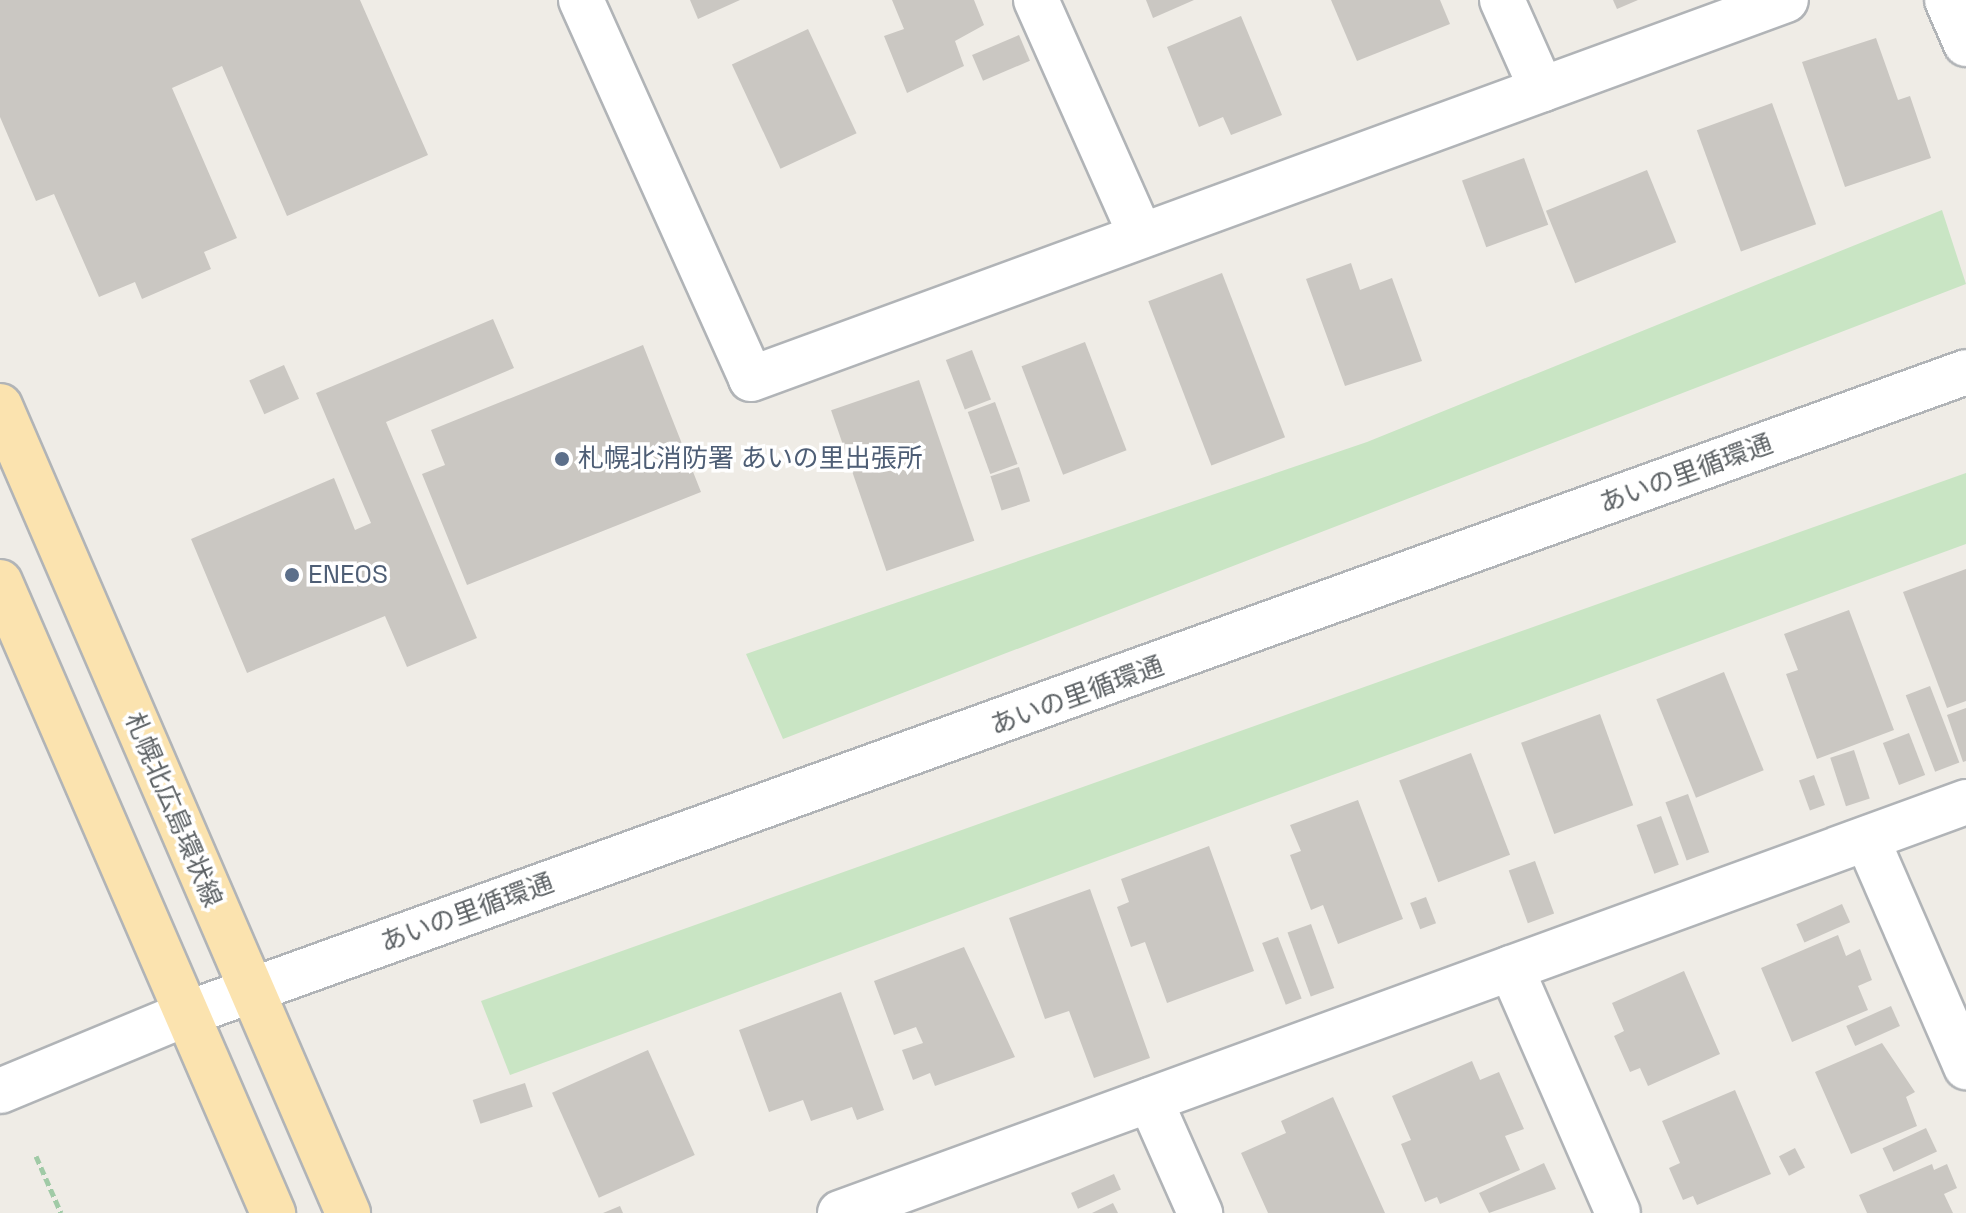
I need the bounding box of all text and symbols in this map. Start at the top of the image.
street label: あいの里循環通 [1595,428,1777,520]
place label: 札幌北消防署 あいの里出張所 [578,443,923,475]
marker: 札幌北消防署 あいの里出張所 [553,450,571,468]
place label: ENEOS [308,559,388,591]
marker: ENEOS [283,566,301,584]
street label: あいの里循環通 [986,650,1168,742]
street label: 札幌北広島環状線 [118,708,228,912]
street label: あいの里循環通 [376,867,558,959]

